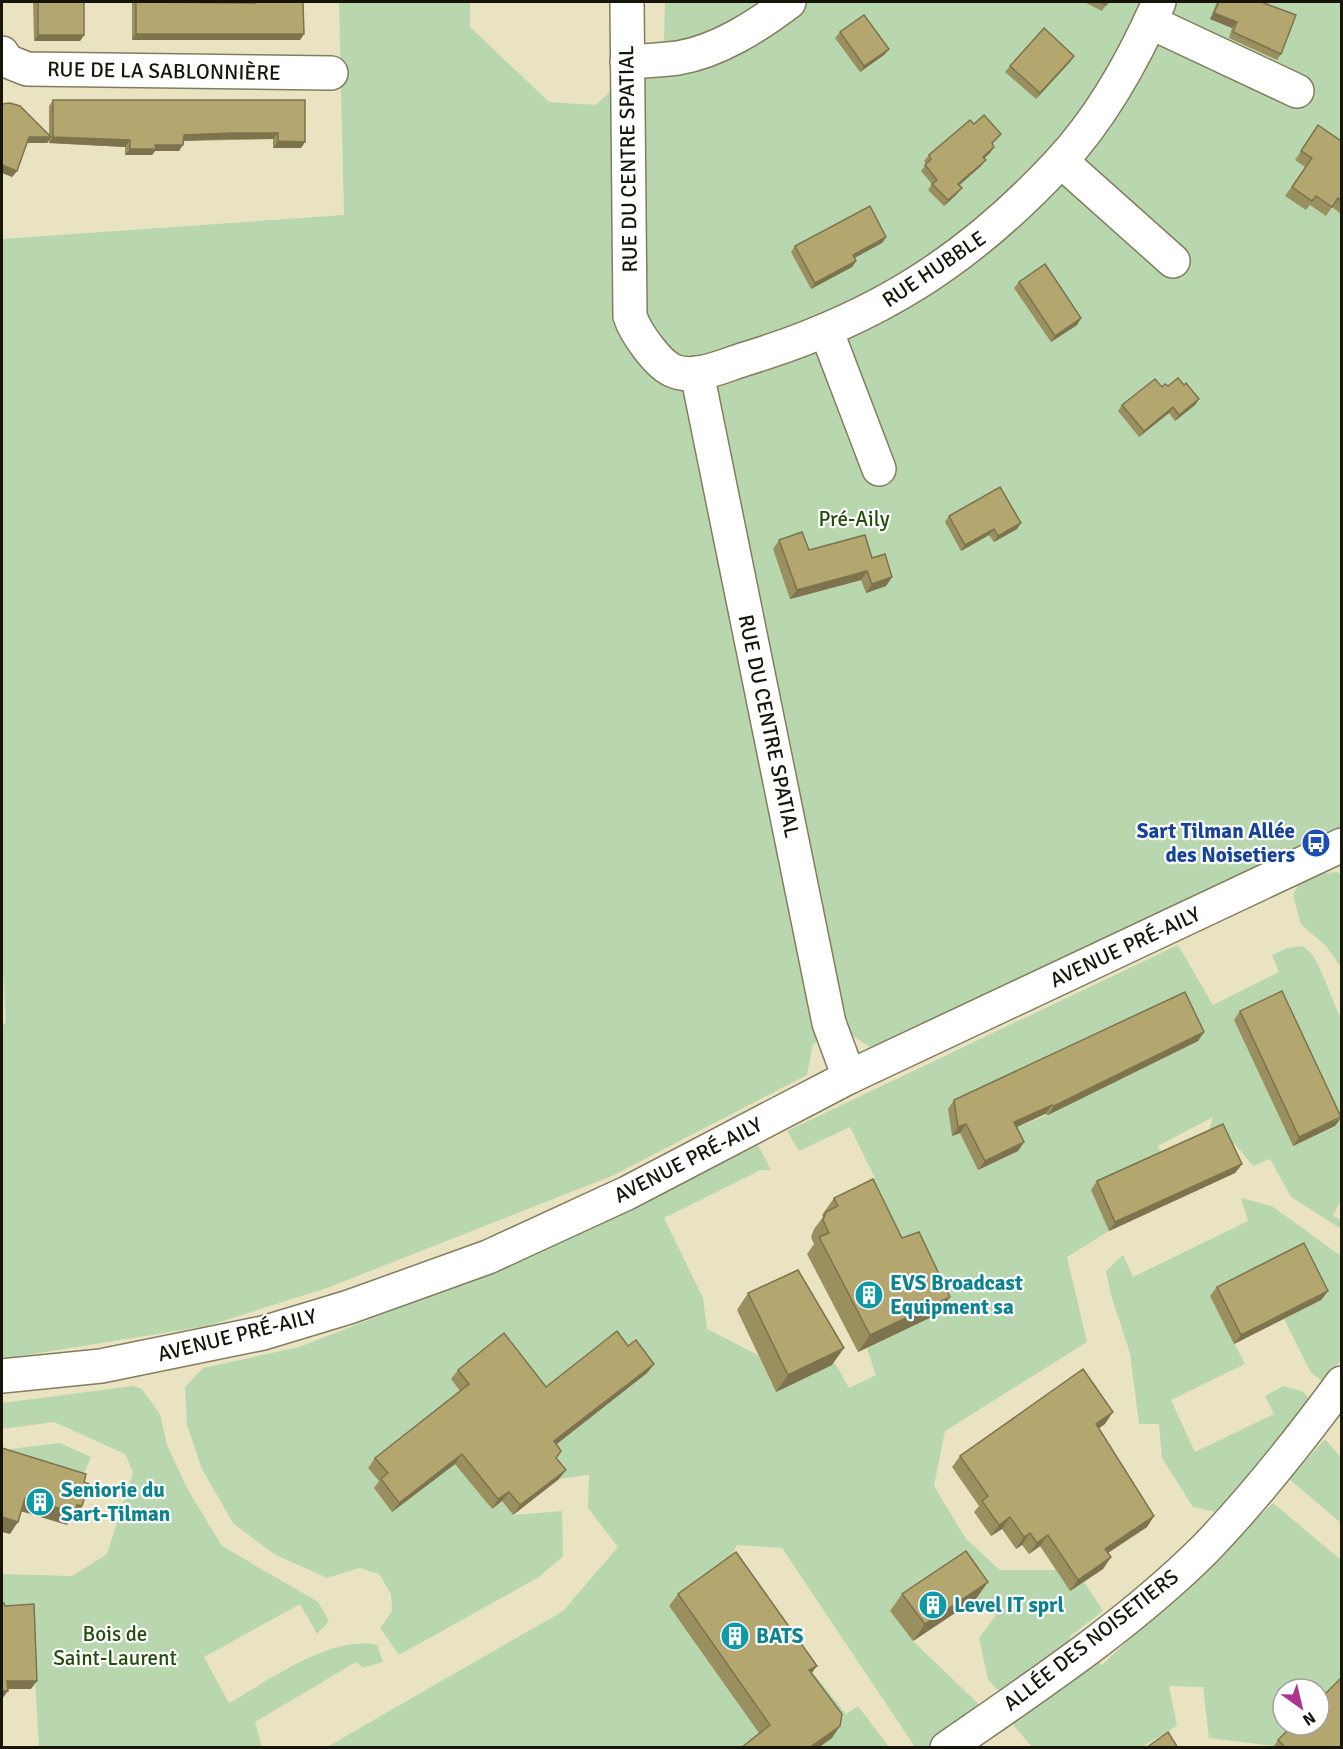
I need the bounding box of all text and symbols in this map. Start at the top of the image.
street label: RUE DU CENTRE SPATIAL [613,45,643,273]
street label: RUE DE LA SABLONNIÈRE [47,56,281,86]
street label: RUE HUBBLE [877,225,991,313]
park label: Pré-Aily [818,506,890,532]
street label: RUE DU CENTRE SPATIAL [733,612,805,840]
place label: Sart Tilman Allée des Noisetiers [1137,818,1295,868]
bus stop icon: Sart Tilman Allée des Noisetiers [1300,827,1332,859]
street label: AVENUE PRÉ-AILY [1046,901,1205,993]
street label: AVENUE PRÉ-AILY [610,1111,767,1209]
place label: EVS Broadcast Equipment sa [890,1270,1023,1320]
building icon: EVS Broadcast Equipment sa [853,1279,885,1311]
street label: AVENUE PRÉ-AILY [155,1303,320,1367]
place label: Seniorie du Sart-Tilman [61,1477,170,1527]
building icon: Seniorie du Sart-Tilman [24,1486,56,1518]
street label: ALLÉE DES NOISETIERS [998,1564,1184,1716]
building icon: Level IT sprl [917,1589,949,1621]
place label: Level IT sprl [954,1592,1064,1618]
building icon: BATS [719,1620,751,1652]
park label: Bois de Saint-Laurent [53,1621,177,1671]
place label: BATS [756,1623,804,1649]
north arrow [1271,1677,1331,1737]
text: N [1299,1707,1319,1730]

